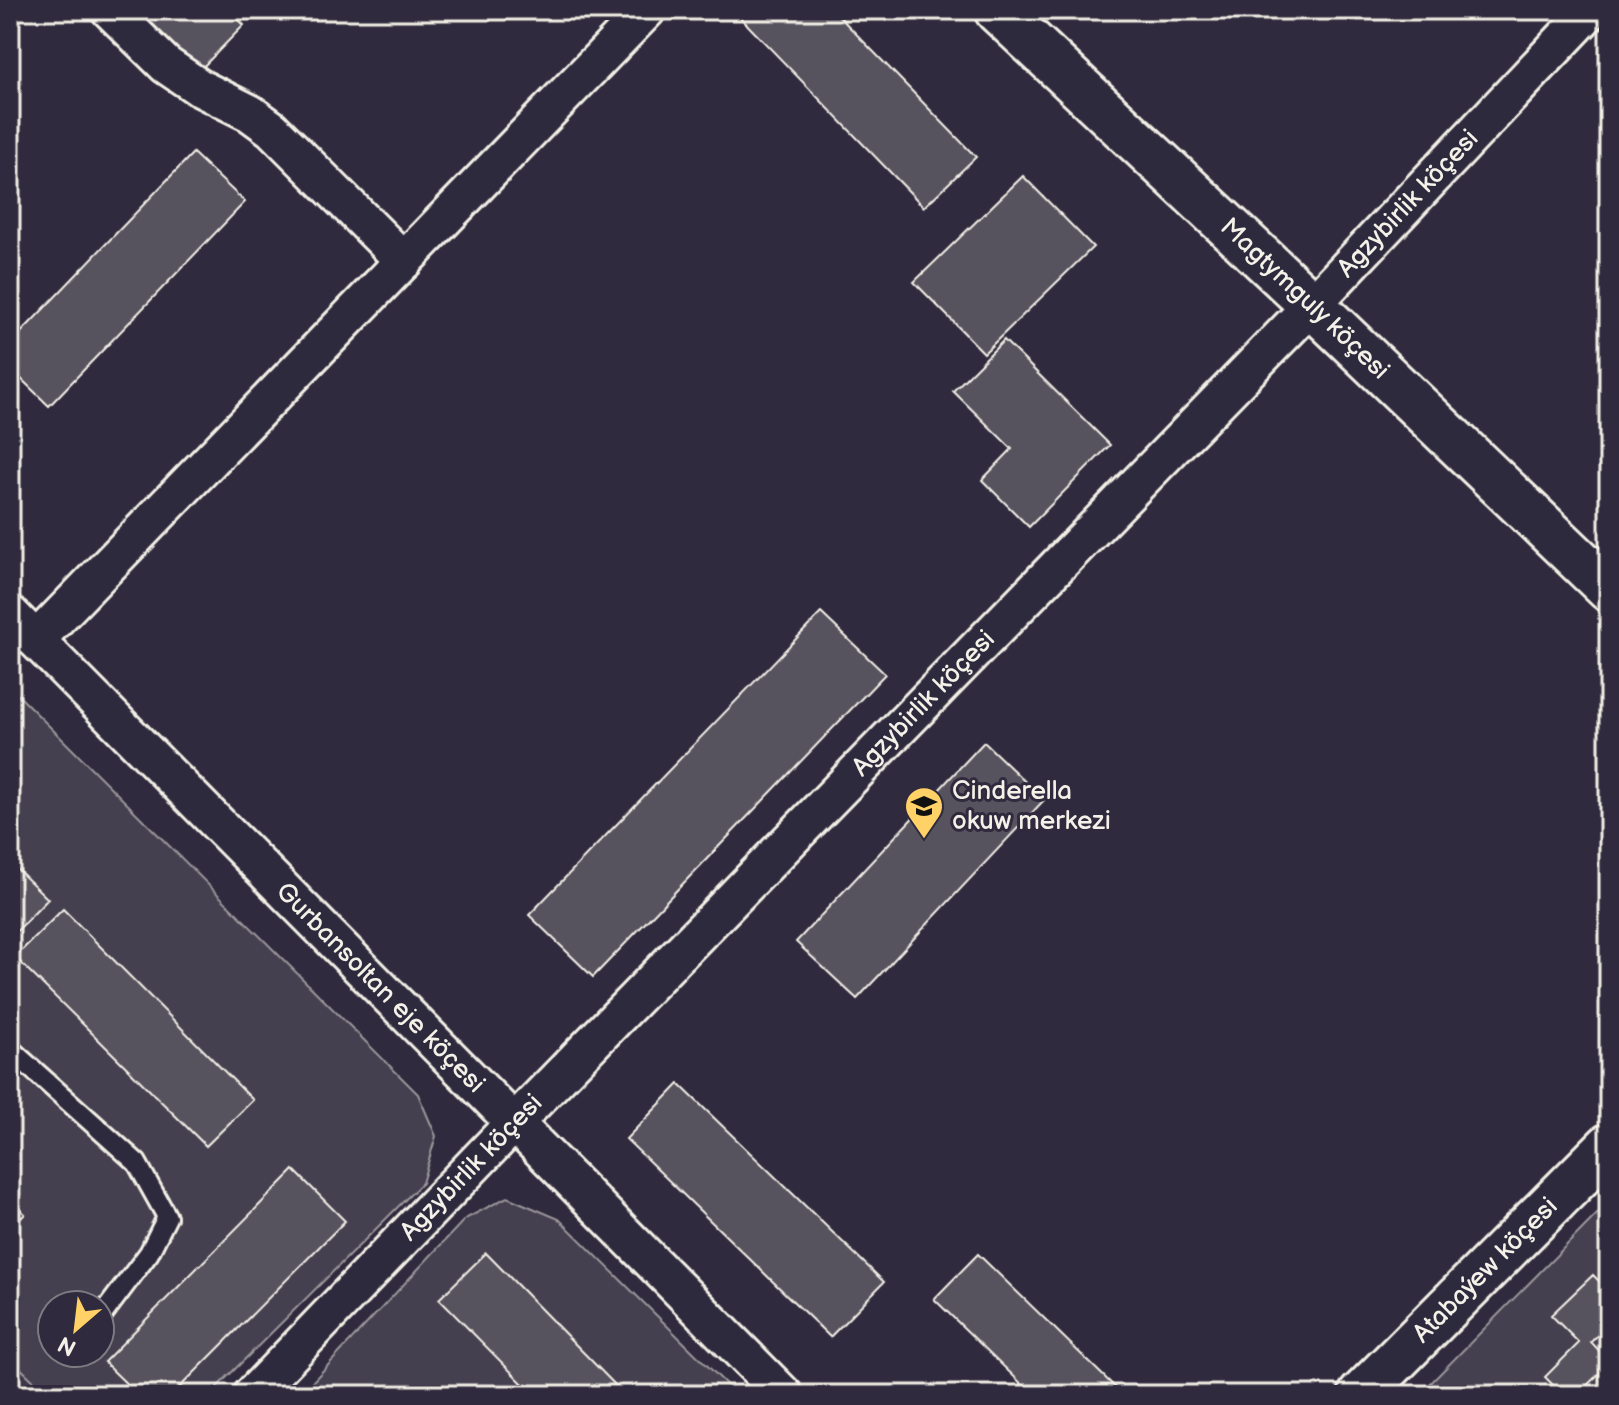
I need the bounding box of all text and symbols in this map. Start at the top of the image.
street label: Agzybirlik köçesi [1331,123,1485,284]
street label: Magtymguly köçesi [1214,212,1396,386]
street label: Agzybirlik köçesi [845,624,1001,783]
place label: Cinderella okuw merkezi [952,776,1111,837]
school or university icon: Cinderella okuw merkezi [903,785,945,840]
street label: Gurbansoltan eje köçesi [269,876,491,1099]
street label: Agzybirlik köçesi [394,1088,549,1247]
street label: Atabaýew köçesi [1406,1191,1564,1349]
north arrow [36,1289,116,1369]
text: N [54,1330,81,1361]

